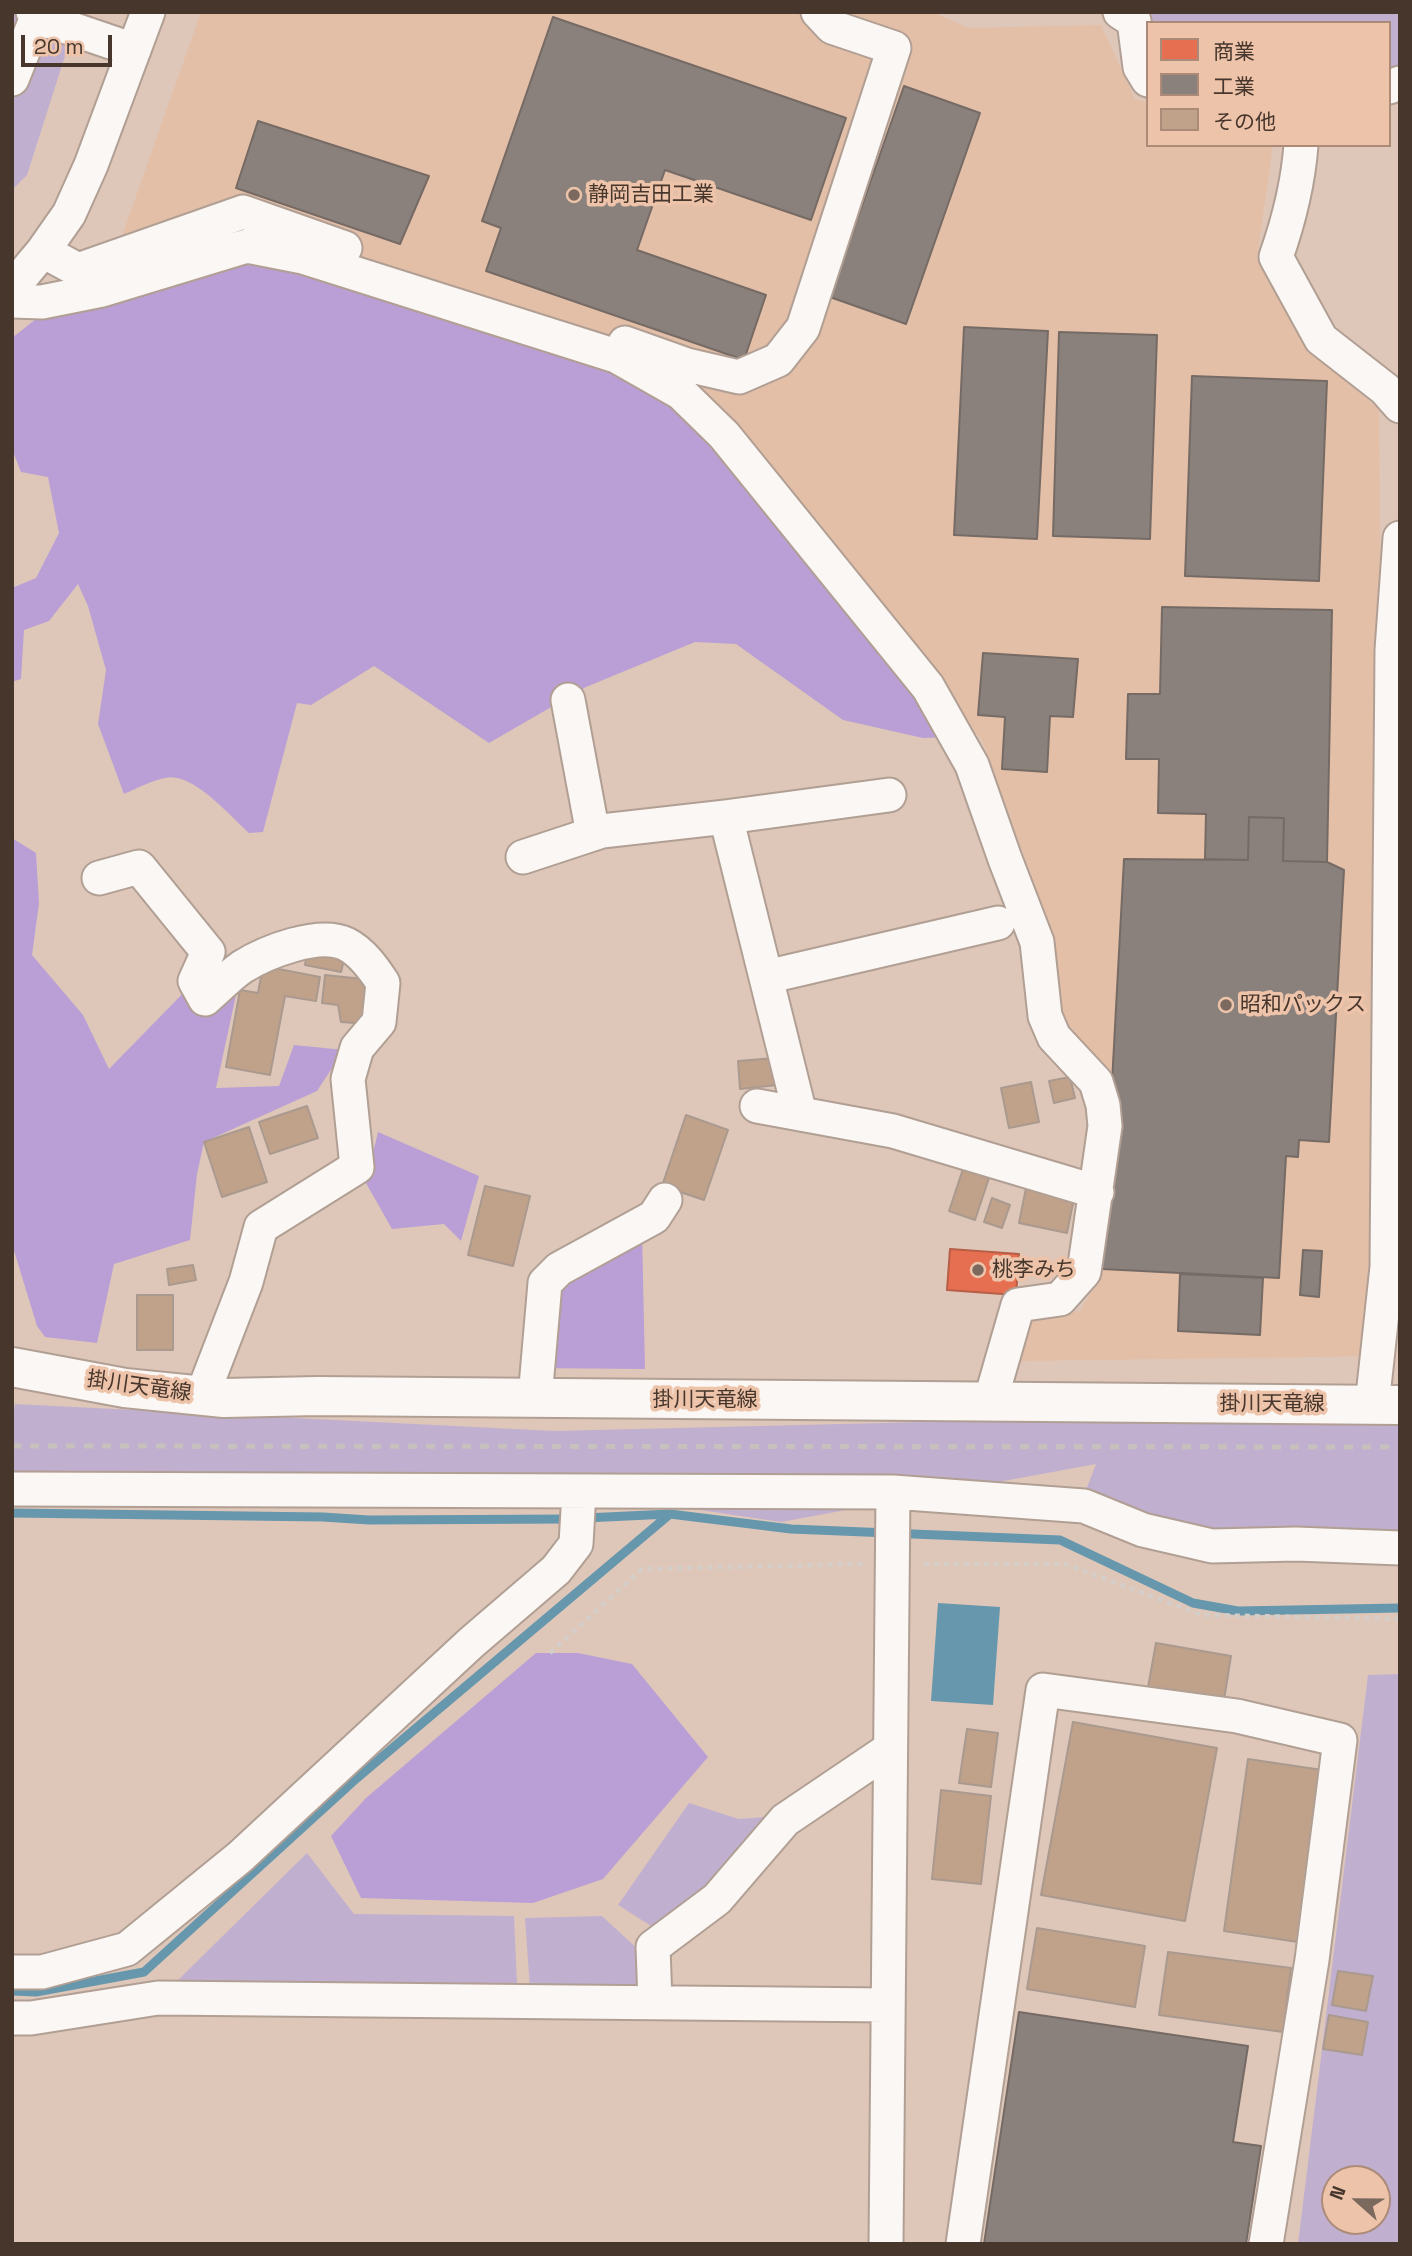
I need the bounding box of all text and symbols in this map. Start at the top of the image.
scale bar [24,21,116,65]
legend [1146,21,1391,147]
text: 20 m [34,33,84,60]
text: 商業 [1213,38,1255,65]
text: 工業 [1213,73,1255,100]
text: その他 [1213,108,1276,135]
place label: 静岡吉田工業 [588,182,714,208]
marker: 静岡吉田工業 [566,187,582,203]
place label: 昭和パックス [1240,992,1366,1018]
marker: 昭和パックス [1218,997,1234,1013]
place label: 桃李みち [992,1257,1076,1283]
marker: 桃李みち [970,1262,986,1278]
street label: 掛川天竜線 [85,1367,193,1407]
street label: 掛川天竜線 [653,1387,757,1413]
street label: 掛川天竜線 [1220,1391,1324,1417]
north arrow [1321,2165,1391,2235]
text: N [1324,2183,1352,2203]

